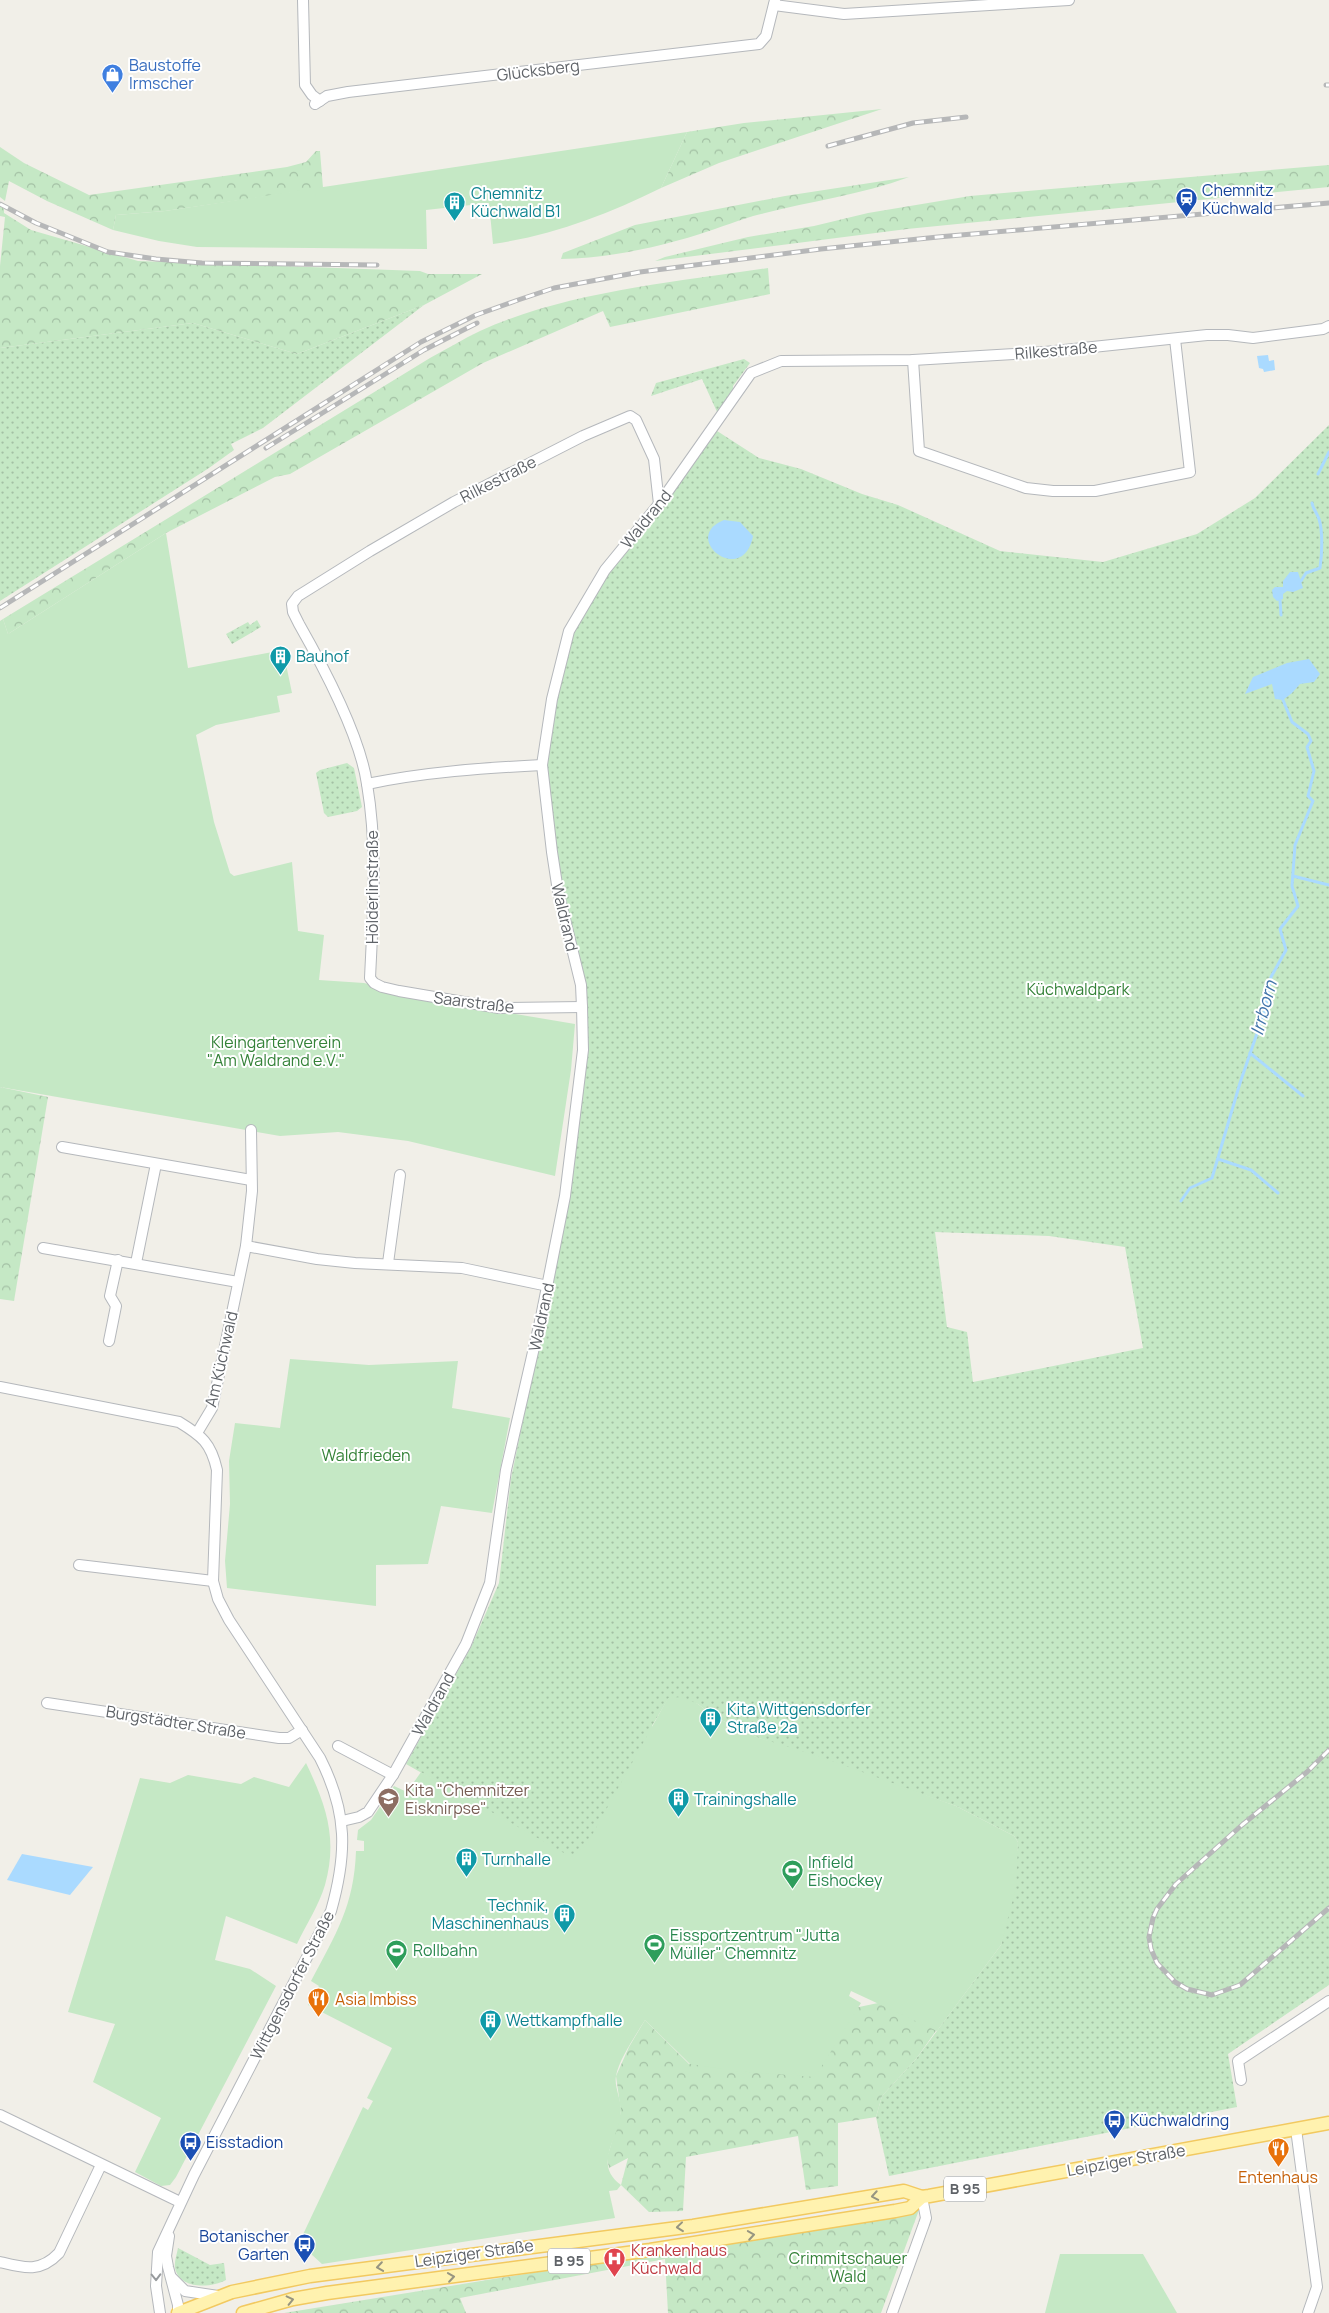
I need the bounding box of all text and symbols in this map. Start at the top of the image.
place label: Baustoffe Irmscher [129,54,201,94]
street label: Glücksberg [495,54,581,86]
shop icon: Baustoffe Irmscher [101,62,125,93]
place label: Chemnitz Küchwald [1202,179,1274,219]
place label: Chemnitz Küchwald B1 [471,182,561,222]
station icon: Chemnitz Küchwald [1174,187,1198,218]
building icon: Chemnitz Küchwald B1 [443,190,467,221]
street label: Rilkestraße [1014,335,1098,365]
street label: Rilkestraße [456,450,540,508]
street label: Waldrand [616,485,676,553]
building icon: Bauhof [268,644,292,675]
place label: Bauhof [296,645,349,667]
street label: Hölderlinstraße [361,830,383,944]
street label: Waldrand [546,881,584,953]
water label: Irrborn [1244,976,1282,1038]
park label: Küchwaldpark [1027,978,1130,1000]
street label: Saarstraße [432,986,516,1018]
park label: Kleingartenverein "Am Waldrand e.V." [207,1031,345,1071]
street label: Waldrand [523,1281,559,1353]
street label: Am Küchwald [199,1309,243,1409]
park label: Waldfrieden [322,1444,410,1466]
street label: Waldrand [407,1668,459,1740]
place label: Kita Wittgensdorfer Straße 2a [727,1698,871,1738]
street label: Burgstädter Straße [104,1700,248,1744]
building icon: Kita Wittgensdorfer Straße 2a [699,1706,723,1737]
place label: Kita "Chemnitzer Eisknirpse" [405,1779,529,1819]
school or university icon: Kita "Chemnitzer Eisknirpse" [377,1787,401,1818]
building icon: Trainingshalle [666,1787,690,1818]
place label: Trainingshalle [694,1788,797,1810]
building icon: Turnhalle [454,1847,478,1878]
place label: Turnhalle [482,1848,551,1870]
place label: Infield Eishockey [808,1851,883,1891]
sports icon: Infield Eishockey [780,1859,804,1890]
place label: Technik, Maschinenhaus [432,1894,549,1934]
building icon: Technik, Maschinenhaus [553,1902,577,1933]
street label: Wittgensdorfer Straße [245,1907,339,2063]
place label: Eissportzentrum "Jutta Müller" Chemnitz [670,1924,840,1964]
sports icon: Eissportzentrum "Jutta Müller" Chemnitz [642,1932,666,1963]
sports icon: Rollbahn [385,1938,409,1969]
place label: Rollbahn [413,1939,477,1961]
restaurant icon: Asia Imbiss [307,1987,331,2018]
place label: Asia Imbiss [335,1988,417,2010]
building icon: Wettkampfhalle [478,2008,502,2039]
place label: Wettkampfhalle [506,2009,622,2031]
bus stop icon: Küchwaldring [1102,2108,1126,2139]
place label: Küchwaldring [1130,2109,1229,2131]
bus stop icon: Eisstadion [178,2130,202,2161]
place label: Eisstadion [206,2131,283,2153]
restaurant icon: Entenhaus [1266,2136,1290,2167]
street label: Leipziger Straße [1065,2139,1187,2181]
place label: Entenhaus [1238,2166,1318,2188]
road number: B 95 [944,2176,986,2202]
one-way arrow [871,2190,880,2200]
one-way arrow [676,2221,684,2232]
place label: Botanischer Garten [199,2225,289,2265]
one-way arrow [747,2230,755,2241]
bus stop icon: Botanischer Garten [293,2233,317,2264]
street label: Leipziger Straße [413,2234,535,2272]
place label: Krankenhaus Küchwald [631,2239,727,2279]
hospital icon: Krankenhaus Küchwald [603,2247,627,2278]
park label: Crimmitschauer Wald [789,2247,907,2287]
road number: B 95 [548,2248,590,2274]
one-way arrow [376,2261,384,2272]
one-way arrow [447,2272,455,2283]
one-way arrow [151,2273,161,2281]
one-way arrow [286,2295,295,2306]

